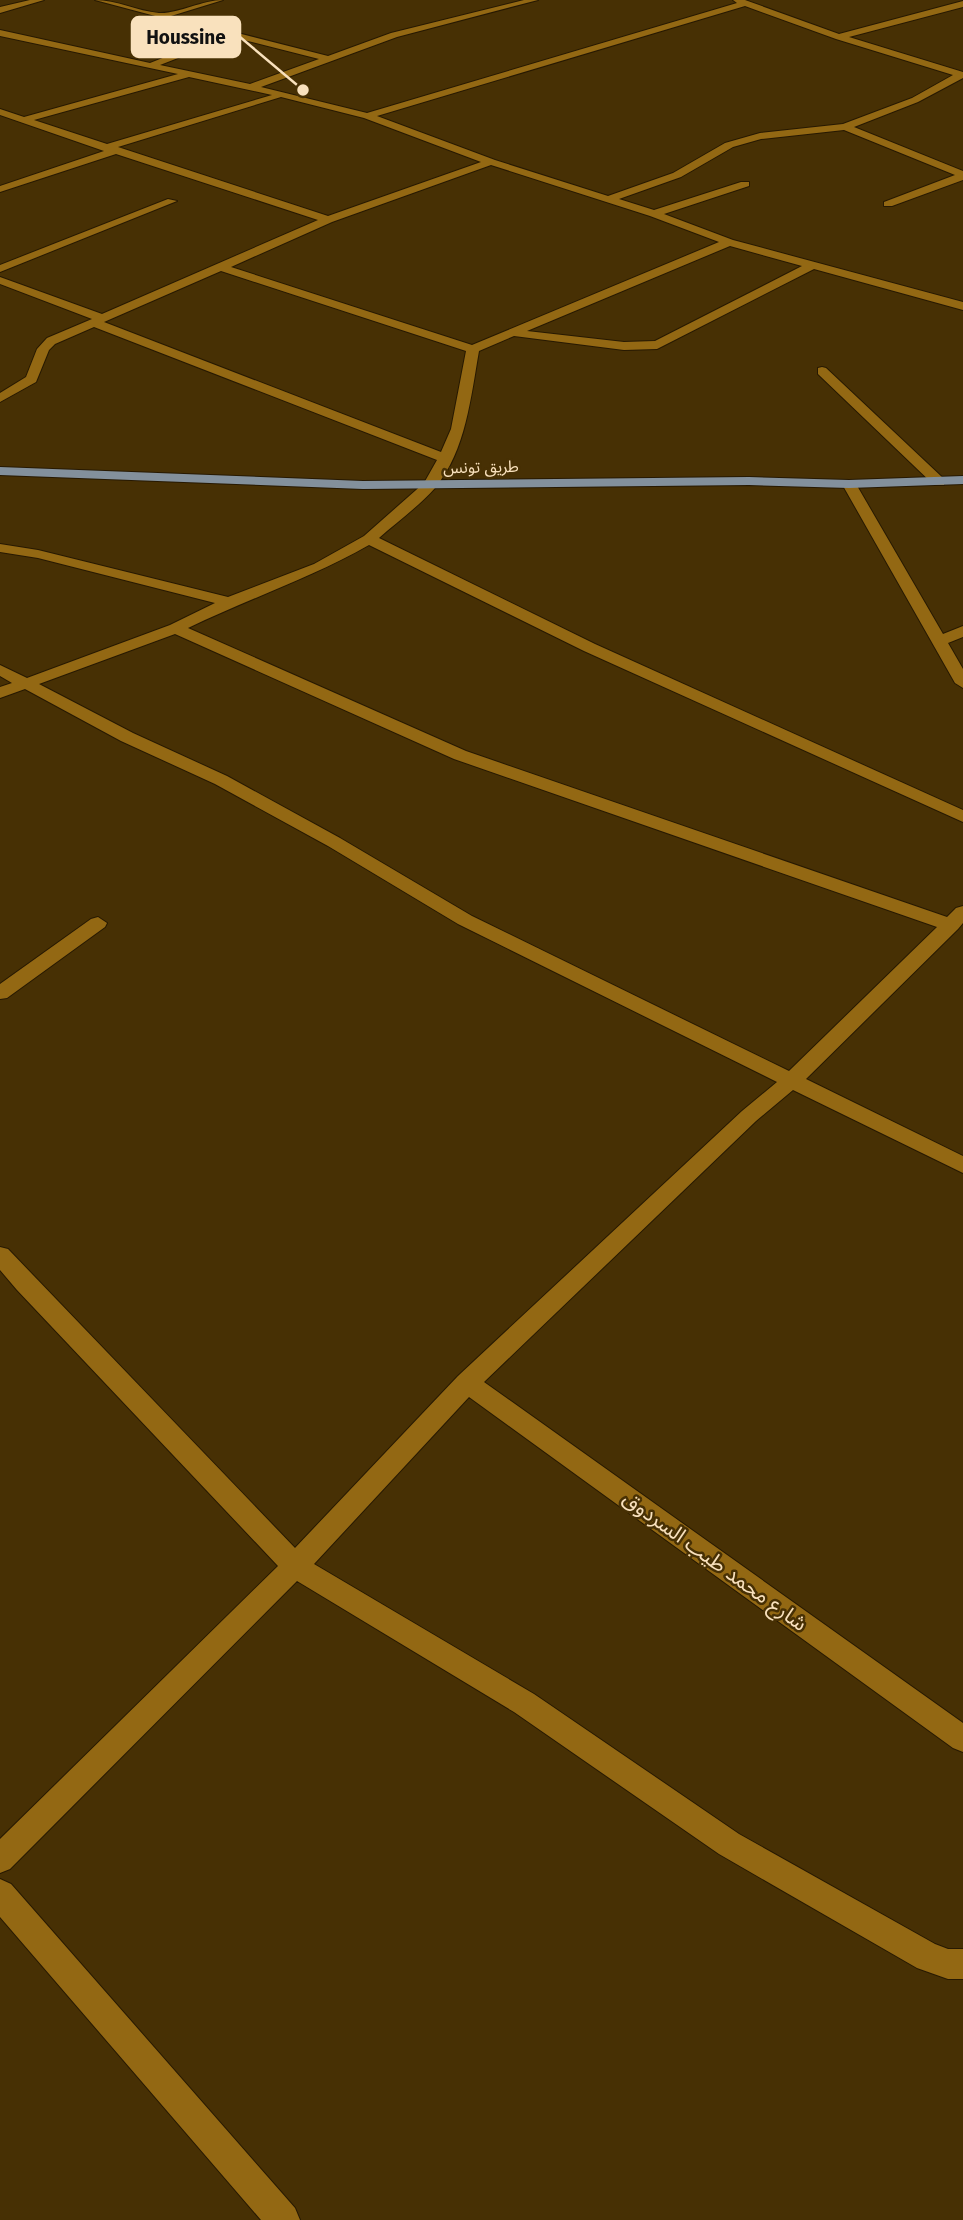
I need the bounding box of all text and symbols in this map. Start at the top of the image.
callout: Houssine [132,17,240,57]
text: Houssine [146,26,226,49]
street label: طريق تونس [443,457,519,478]
street label: شارع محمد طيب السردوق [616,1485,812,1638]

